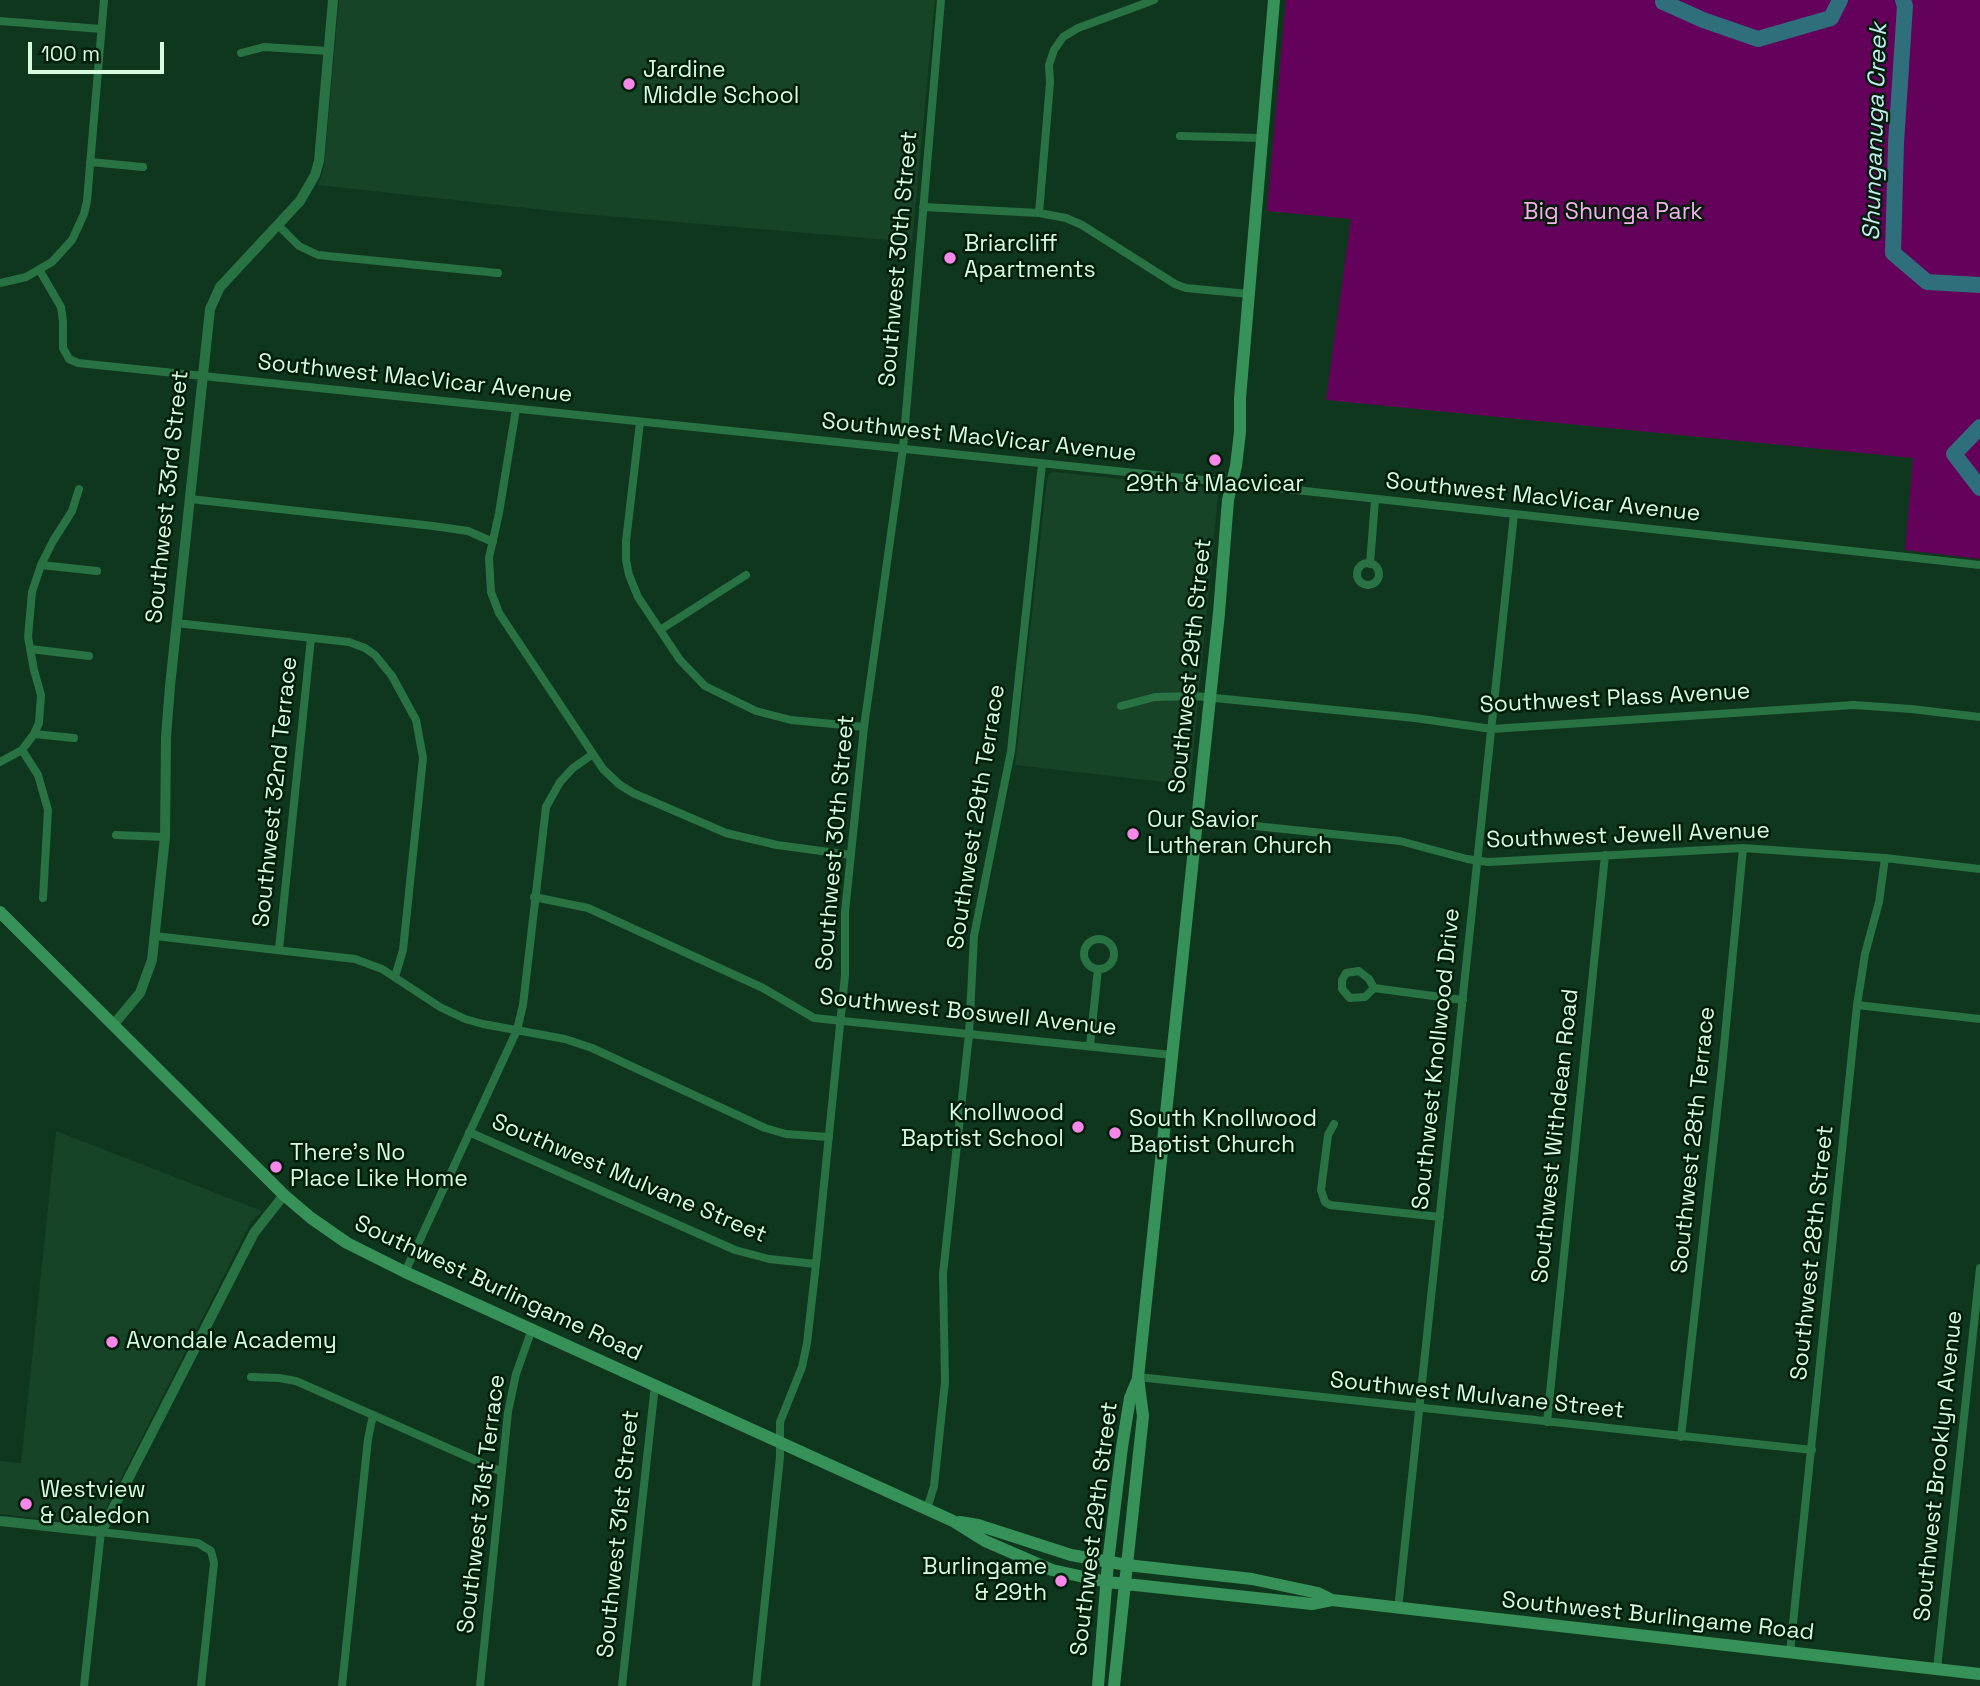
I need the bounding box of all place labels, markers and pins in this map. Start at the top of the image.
place label: Jardine Middle School [643,57,799,111]
marker: Jardine Middle School [621,76,637,92]
place label: Briarcliff Apartments [964,231,1096,285]
marker: Briarcliff Apartments [942,250,958,266]
marker: 29th & Macvicar [1207,452,1223,468]
place label: 29th & Macvicar [1126,471,1304,499]
place label: Our Savior Lutheran Church [1147,807,1332,861]
marker: Our Savior Lutheran Church [1125,826,1141,842]
place label: Knollwood Baptist School [901,1100,1064,1154]
place label: South Knollwood Baptist Church [1129,1106,1317,1160]
marker: Knollwood Baptist School [1070,1119,1086,1135]
marker: South Knollwood Baptist Church [1107,1125,1123,1141]
place label: There’s No Place Like Home [290,1140,468,1194]
marker: There’s No Place Like Home [268,1159,284,1175]
place label: Avondale Academy [126,1328,337,1356]
marker: Avondale Academy [104,1334,120,1350]
place label: Westview & Caledon [40,1477,150,1531]
marker: Westview & Caledon [18,1496,34,1512]
place label: Burlingame & 29th [922,1554,1047,1608]
marker: Burlingame & 29th [1053,1573,1069,1589]

